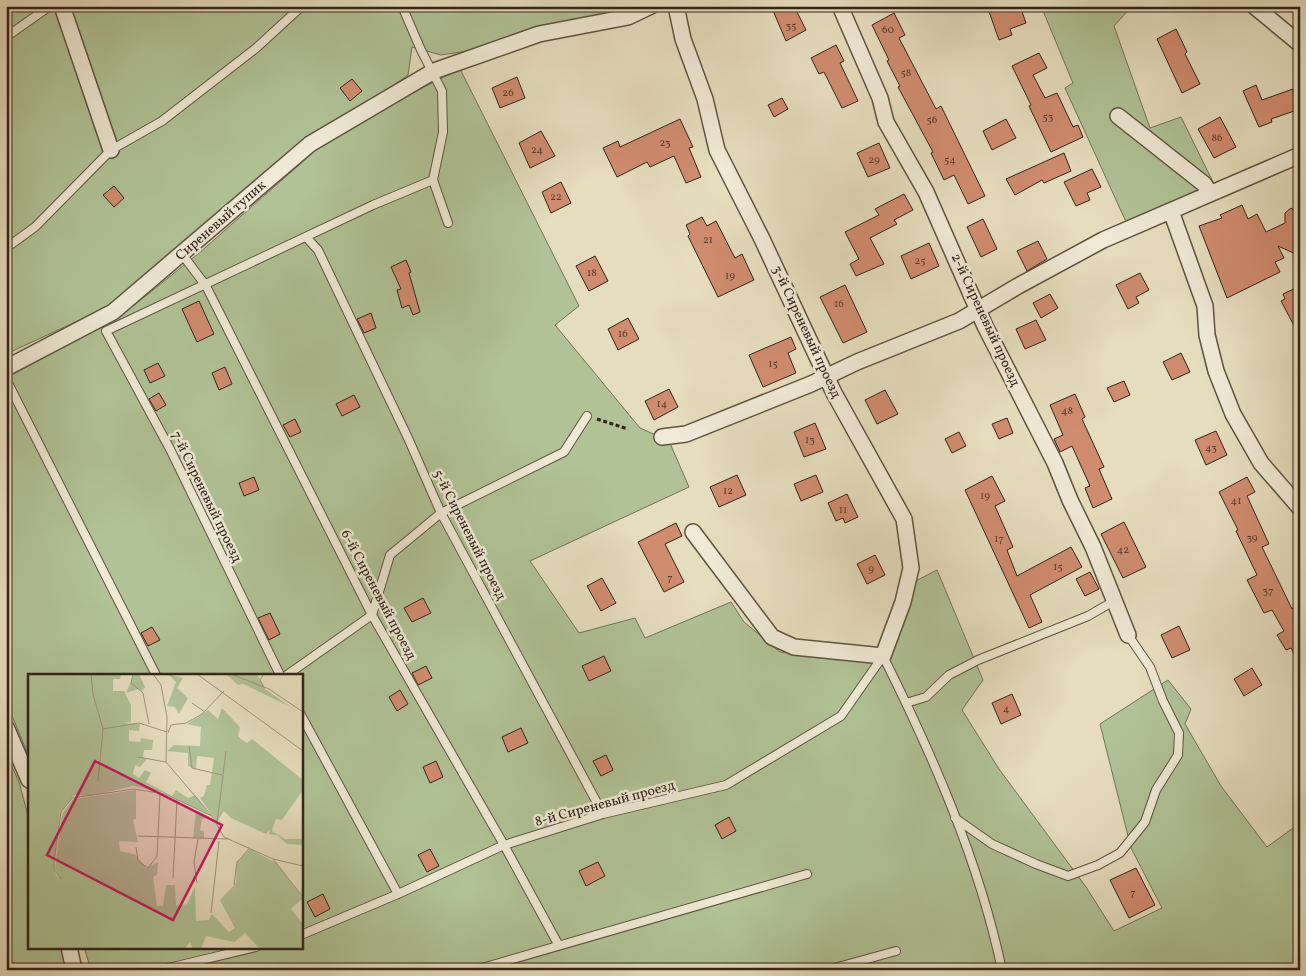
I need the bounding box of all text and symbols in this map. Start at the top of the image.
house number: 35 [786,19,796,34]
house number: 60 [882,23,894,38]
house number: 58 [901,66,912,81]
house number: 26 [502,86,514,101]
house number: 53 [1043,110,1054,125]
house number: 56 [927,113,938,128]
house number: 86 [1211,131,1223,146]
house number: 23 [659,136,671,151]
house number: 24 [531,143,543,158]
house number: 29 [868,153,880,168]
house number: 54 [944,153,956,168]
street label: Сиреневый тупик [172,176,271,266]
house number: 22 [550,190,562,205]
house number: 21 [703,233,713,248]
street label: 2-й Сиреневый проезд [946,250,1024,390]
house number: 25 [914,254,926,269]
street label: 3-й Сиреневый проезд [767,263,845,402]
house number: 18 [587,266,597,281]
house number: 19 [725,269,735,284]
house number: 16 [834,297,844,312]
house number: 16 [618,327,628,342]
house number: 15 [768,357,778,372]
house number: 14 [657,397,668,412]
house number: 48 [1061,404,1073,419]
street label: 7-й Сиреневый проезд [166,428,246,566]
house number: 13 [805,433,815,448]
house number: 43 [1205,441,1217,456]
street label: 5-й Сиреневый проезд [428,467,510,604]
house number: 12 [723,484,733,499]
house number: 19 [980,489,990,504]
house number: 41 [1231,494,1241,509]
house number: 11 [839,503,847,518]
street label: 6-й Сиреневый проезд [336,527,420,663]
house number: 39 [1246,531,1258,546]
house number: 17 [994,532,1004,547]
house number: 42 [1117,543,1129,558]
house number: 15 [1053,560,1063,575]
house number: 9 [868,562,874,577]
house number: 7 [667,571,673,586]
house number: 37 [1263,584,1273,599]
inset map [28,674,302,948]
house number: 4 [1003,702,1010,717]
street label: 8-й Сиреневый проезд [533,776,677,832]
house number: 7 [1130,886,1136,901]

